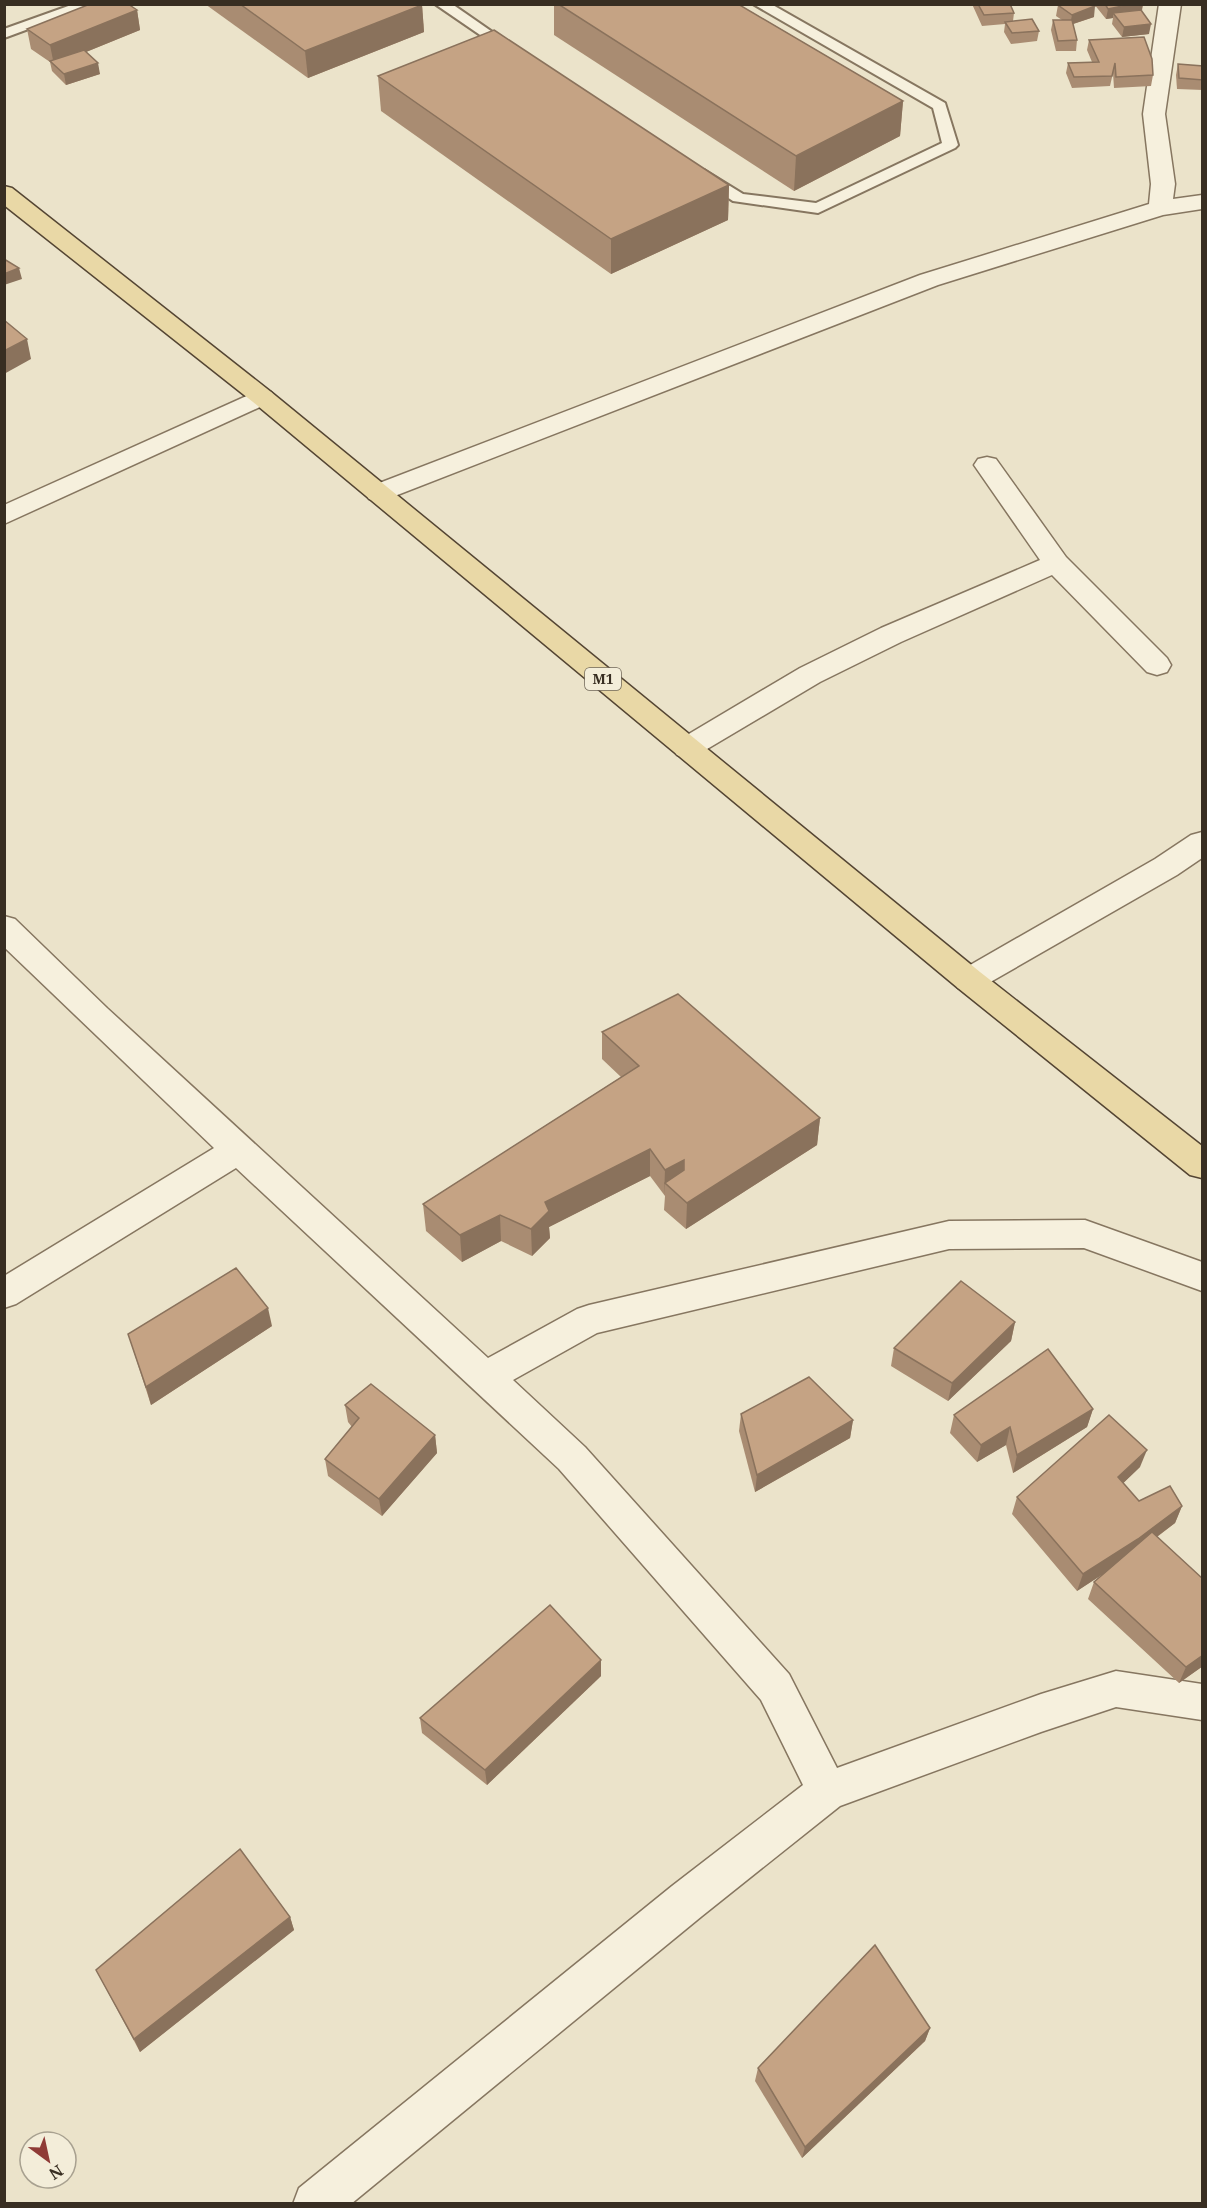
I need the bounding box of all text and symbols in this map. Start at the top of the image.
road number: M1 [585,668,621,690]
north arrow [18,2130,78,2190]
text: N [45,2160,67,2185]

